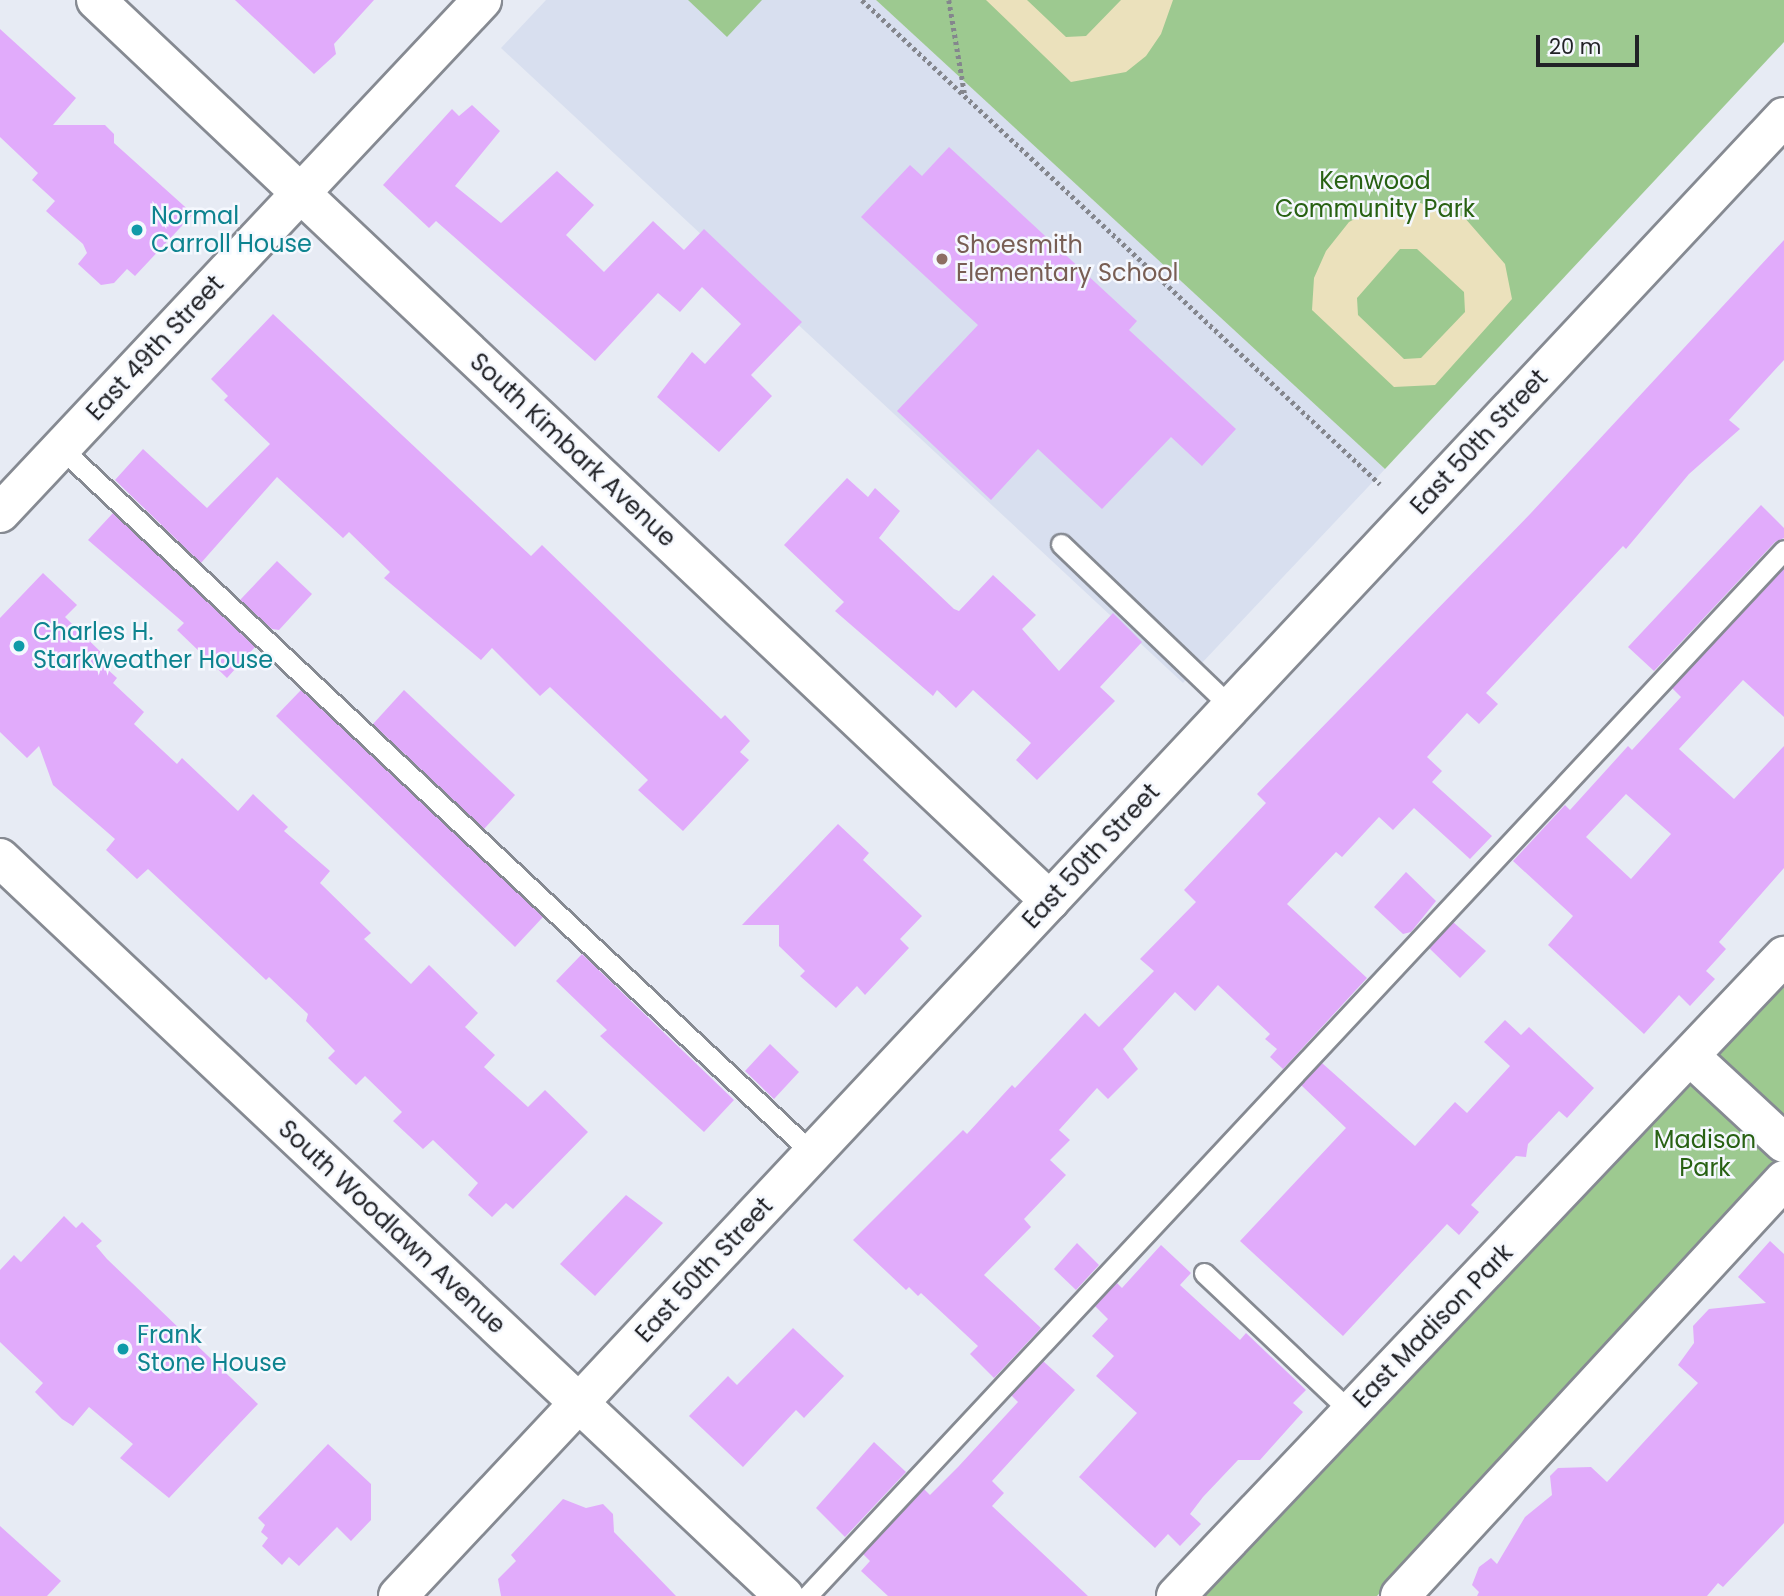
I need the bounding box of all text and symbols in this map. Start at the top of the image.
scale bar [1539,21,1642,65]
text: 20 m [1549,32,1602,61]
park label: Kenwood Community Park [1275,167,1475,223]
place label: Normal Carroll House [151,202,312,258]
marker: Normal Carroll House [129,222,145,238]
place label: Shoesmith Elementary School [956,231,1179,287]
marker: Shoesmith Elementary School [934,251,950,267]
street label: East 49th Street [81,270,229,426]
street label: South Kimbark Avenue [464,347,682,553]
street label: East 50th Street [1405,364,1553,520]
place label: Charles H. Starkweather House [33,618,273,674]
marker: Charles H. Starkweather House [11,638,27,654]
street label: East 50th Street [1017,778,1165,934]
street label: South Woodlawn Avenue [273,1114,511,1340]
park label: Madison Park [1654,1126,1756,1182]
street label: East 50th Street [630,1192,778,1348]
street label: East Madison Park [1348,1238,1518,1414]
place label: Frank Stone House [137,1321,287,1377]
marker: Frank Stone House [115,1341,131,1357]

